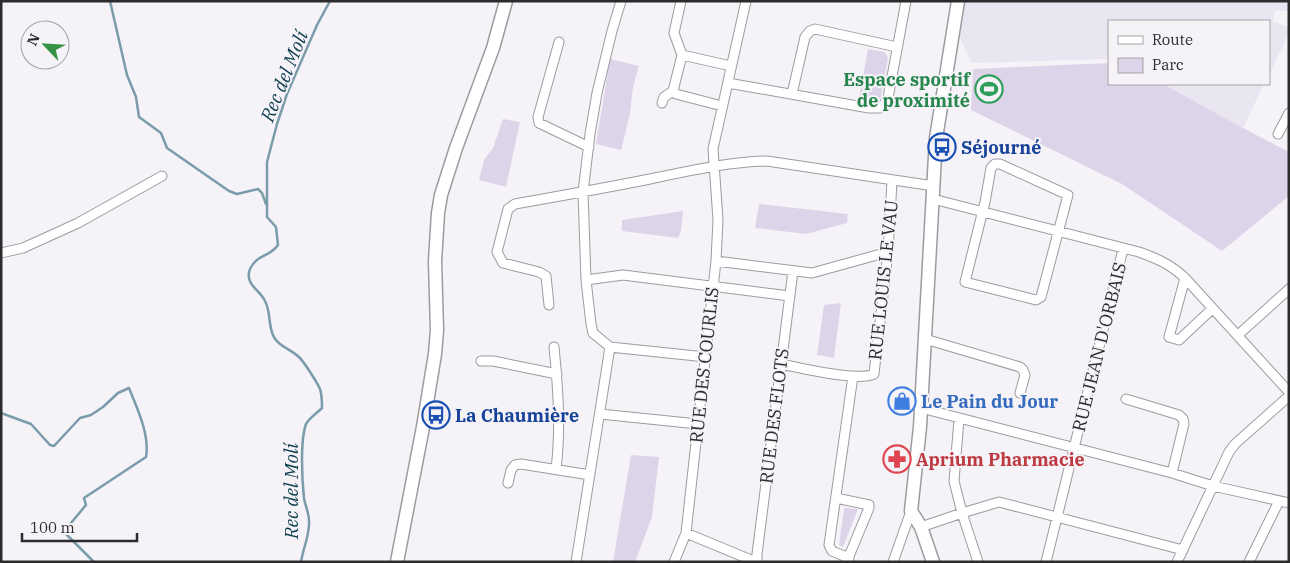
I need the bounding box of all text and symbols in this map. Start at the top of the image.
north arrow [20,20,70,70]
legend [1108,20,1270,85]
water label: Rec del Molí [255,26,314,126]
text: Route [1152,30,1193,49]
text: N [23,31,44,48]
text: Parc [1152,55,1184,74]
place label: Espace sportif de proximité [843,68,972,112]
sports icon: Espace sportif de proximité [974,74,1004,104]
bus stop icon: Séjourné [927,132,957,162]
place label: Séjourné [961,136,1041,159]
street label: RUE LOUIS LE VAU [863,199,903,361]
street label: RUE JEAN D'ORBAIS [1067,260,1131,434]
street label: RUE DES COURLIS [684,286,724,444]
street label: RUE DES FLOTS [754,347,794,485]
shop icon: Le Pain du Jour [887,386,917,416]
place label: Le Pain du Jour [921,390,1058,413]
bus stop icon: La Chaumière [421,400,451,430]
place label: La Chaumière [455,404,579,427]
water label: Rec del Molí [279,442,303,540]
pharmacy icon: Aprium Pharmacie [882,444,912,474]
place label: Aprium Pharmacie [916,448,1085,471]
scale bar [22,510,138,542]
text: 100 m [30,518,75,537]

